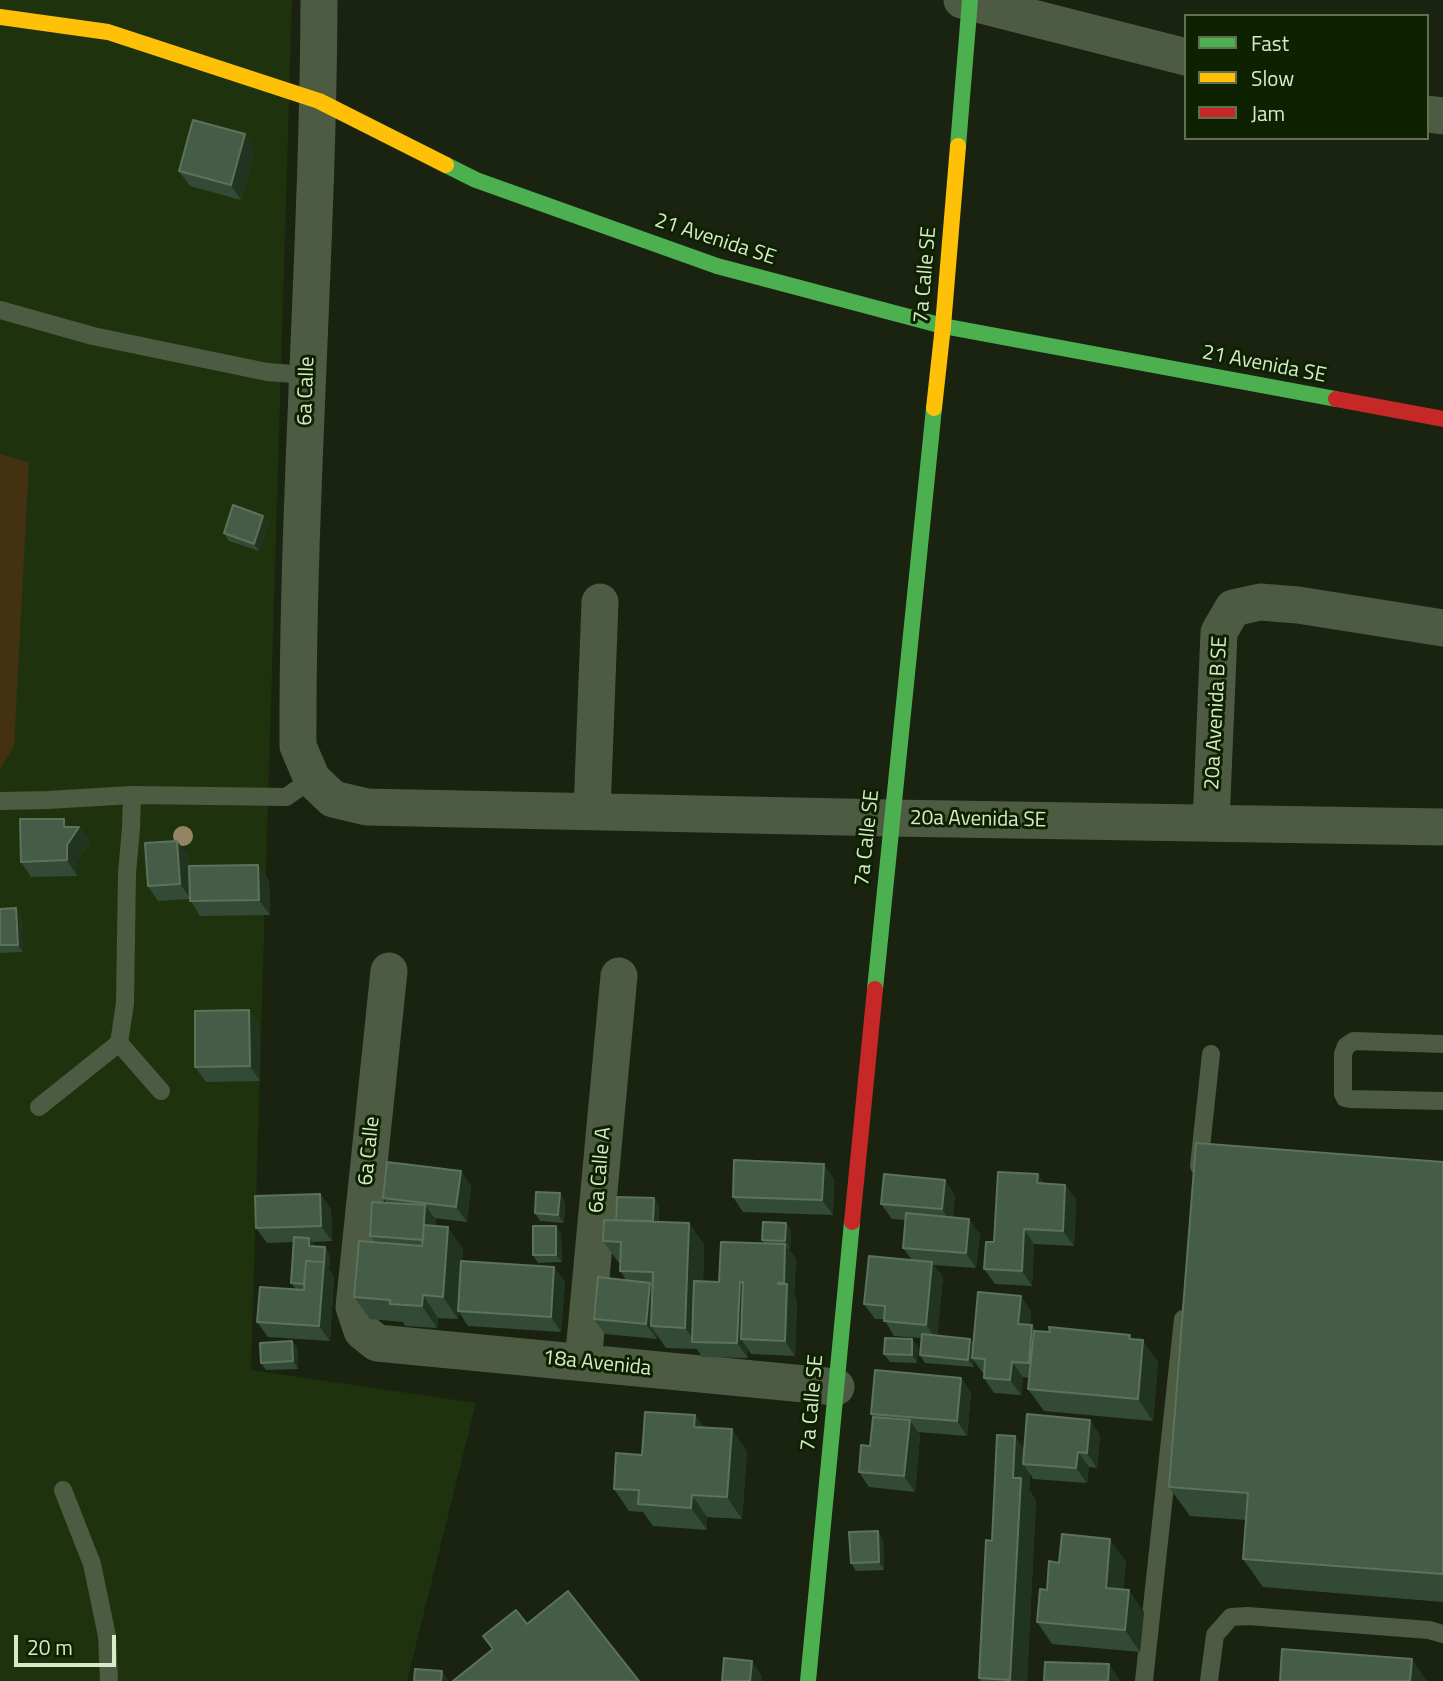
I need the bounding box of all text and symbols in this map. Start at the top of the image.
legend [1184,14,1429,140]
text: Fast [1251,27,1289,59]
text: Slow [1251,62,1294,94]
text: Jam [1251,97,1285,129]
street label: 21 Avenida SE [651,209,779,271]
street label: 7a Calle SE [909,226,943,324]
street label: 21 Avenida SE [1200,341,1328,389]
street label: 6a Calle [293,356,321,426]
street label: 20a Avenida B SE [1200,635,1234,791]
street label: 7a Calle SE [850,789,886,887]
street label: 20a Avenida SE [910,806,1046,834]
street label: 6a Calle [354,1115,386,1187]
street label: 6a Calle A [585,1126,617,1214]
street label: 18a Avenida [542,1346,652,1382]
street label: 7a Calle SE [796,1354,830,1452]
scale bar [18,1622,119,1666]
text: 20 m [27,1631,73,1663]

